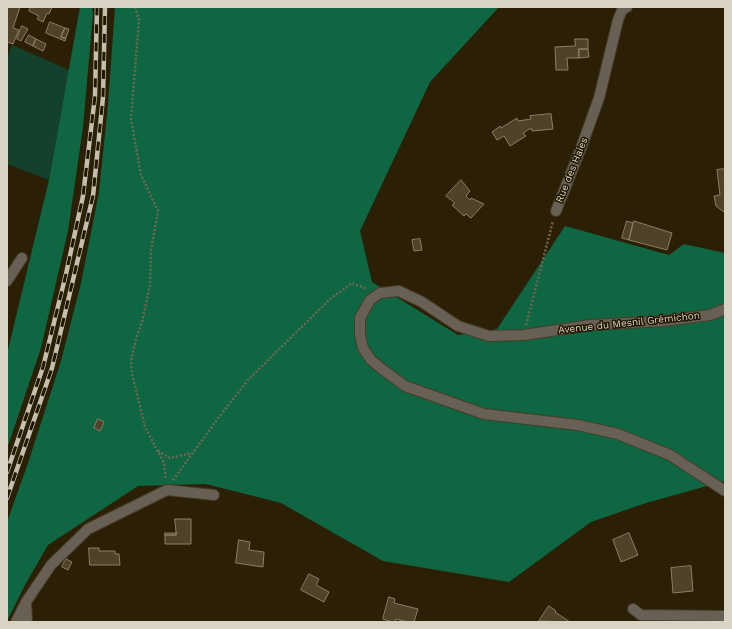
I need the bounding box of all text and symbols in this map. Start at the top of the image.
street label: Rue des Haies [553,136,591,204]
street label: Avenue du Mesnil Grémichon [557,310,701,336]

